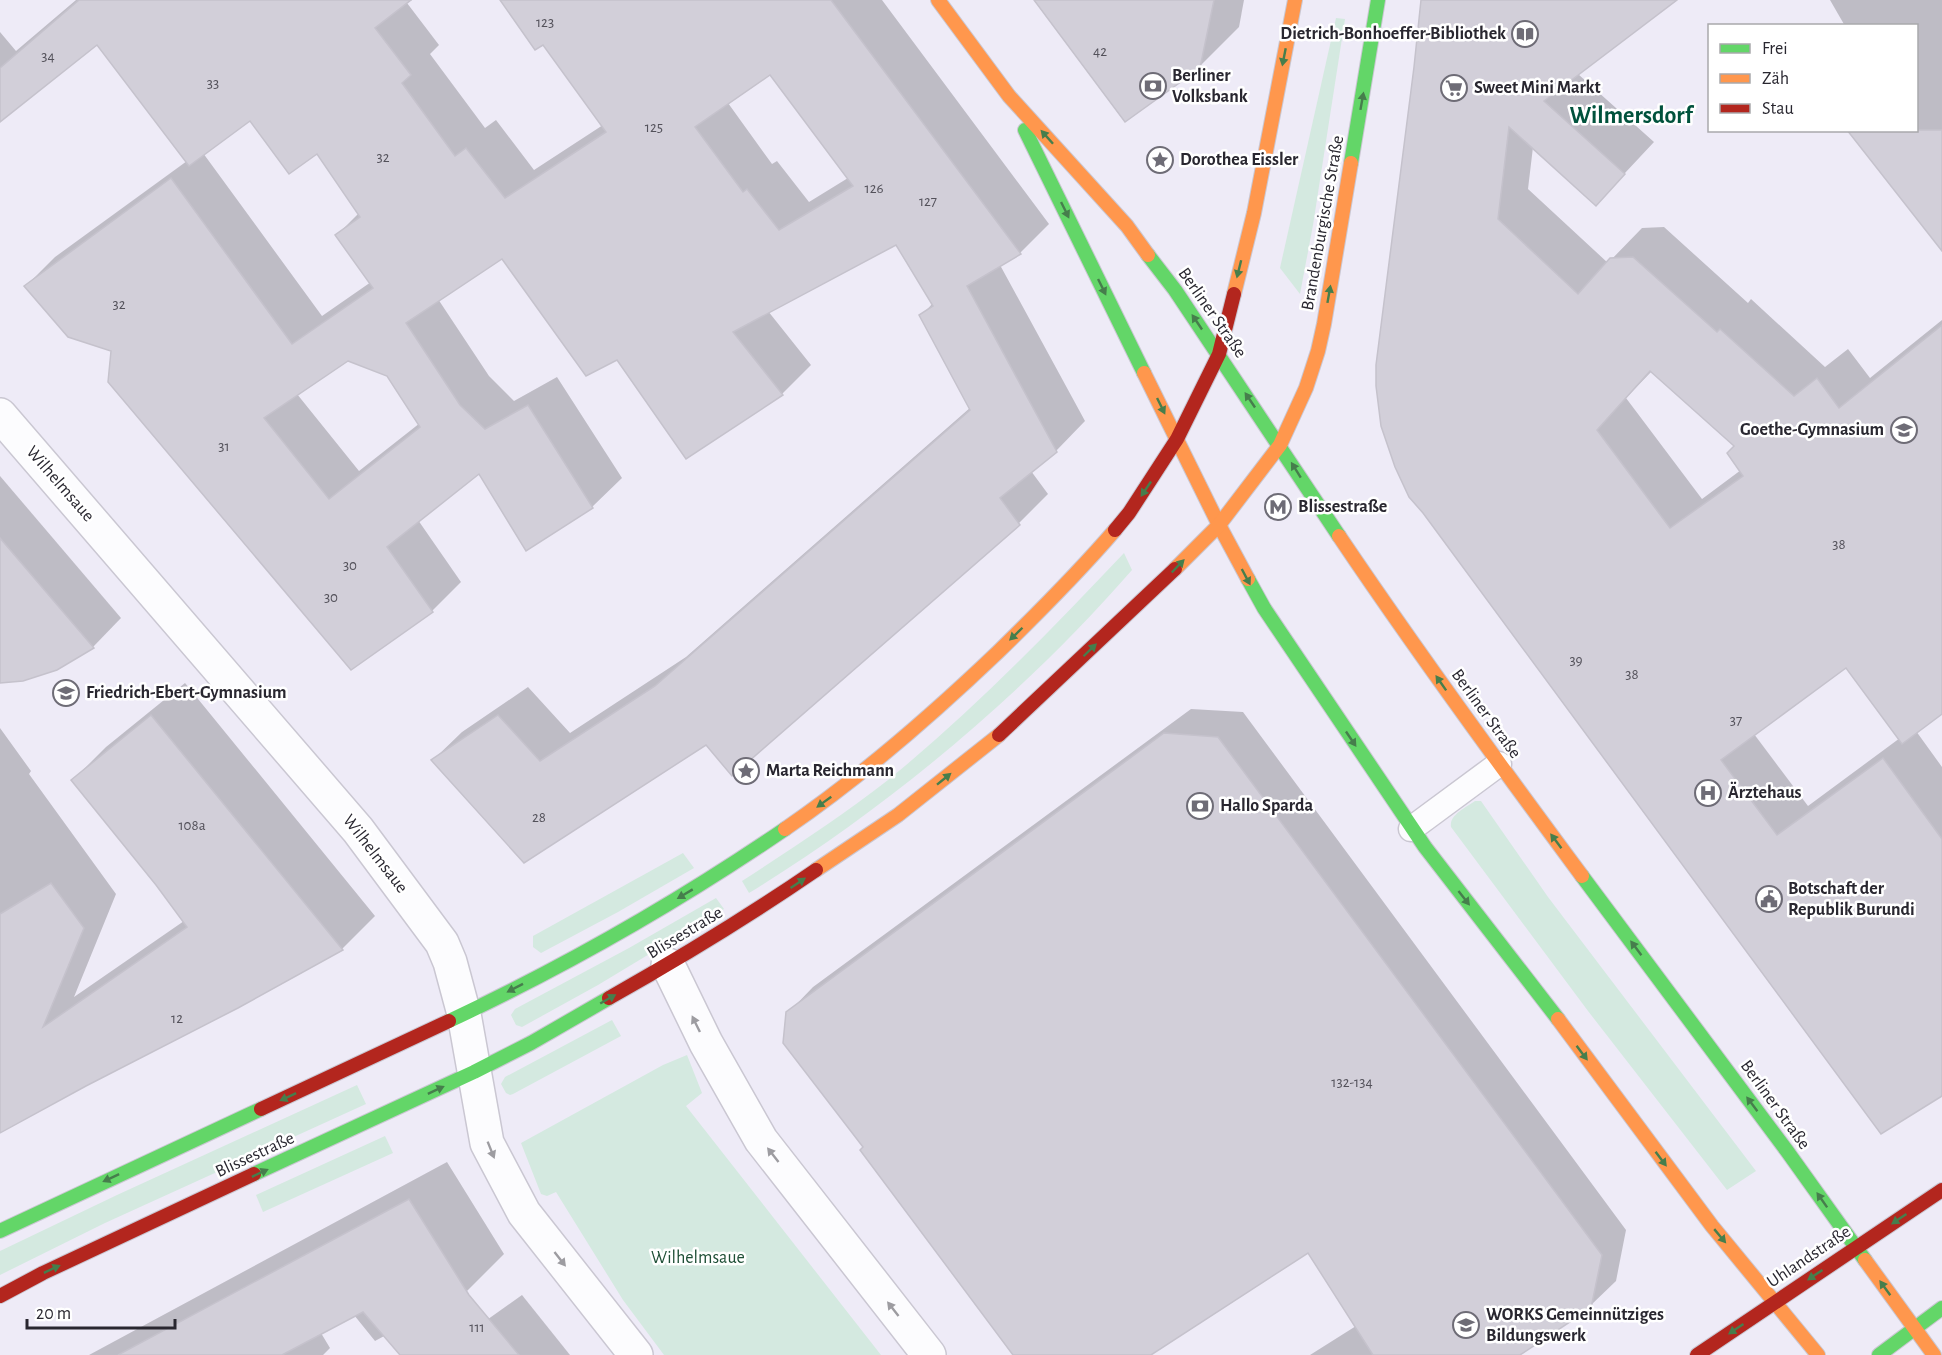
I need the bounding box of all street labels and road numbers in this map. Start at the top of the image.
street label: Brandenburgische Straße [1299,134,1347,312]
street label: Berliner Straße [1174,265,1250,361]
street label: Wilhelmsaue [22,443,98,525]
street label: Berliner Straße [1448,666,1524,762]
street label: Wilhelmsaue [339,811,411,897]
street label: Blissestraße [644,903,726,963]
street label: Berliner Straße [1737,1057,1813,1153]
street label: Blissestraße [213,1129,297,1181]
street label: Uhlandstraße [1764,1223,1854,1291]

